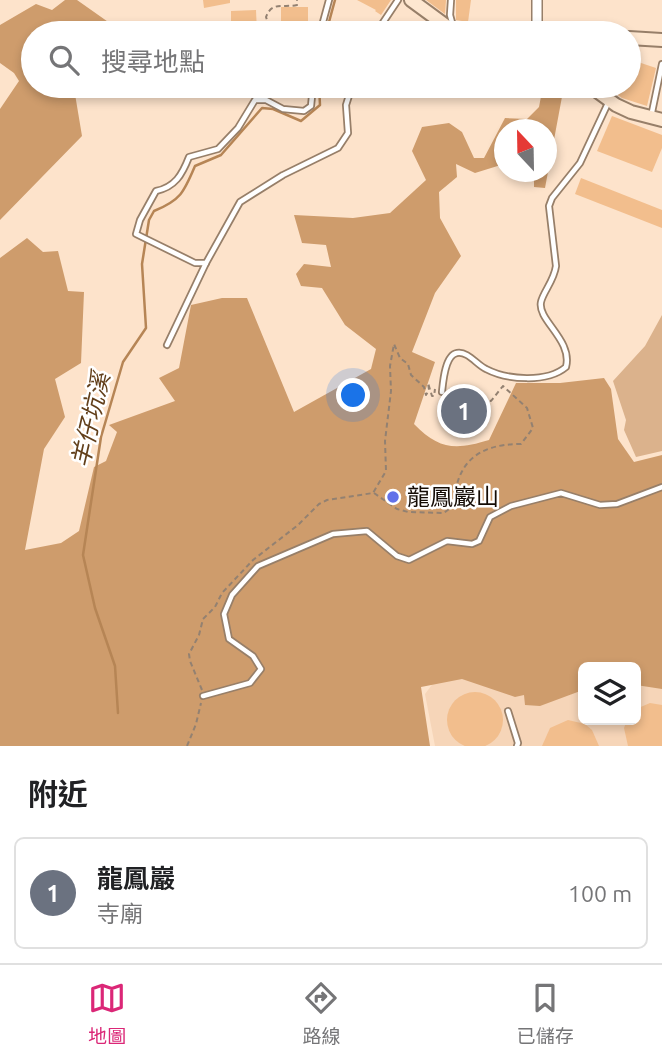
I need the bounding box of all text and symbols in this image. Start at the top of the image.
search box [21,21,641,98]
icon: search [45,41,83,79]
text: 搜尋地點 [101,47,205,76]
north arrow [494,119,557,182]
water label: 羊仔坑溪 [67,367,115,470]
your location [336,378,370,412]
pin: 1 [441,385,487,437]
place label: 龍鳳巖山 [407,484,499,509]
marker: 龍鳳巖山 [385,489,401,505]
map controls [578,662,641,725]
button: layers [578,662,641,725]
text: 附近 [28,777,88,811]
text: 龍鳳巖 [97,864,175,893]
text: 1 [47,881,59,906]
text: 100 m [568,881,632,906]
text: 寺廟 [97,901,143,926]
tab: 地圖 [88,979,126,1048]
tab: 路線 [302,979,341,1048]
tab: 已儲存 [517,979,574,1048]

